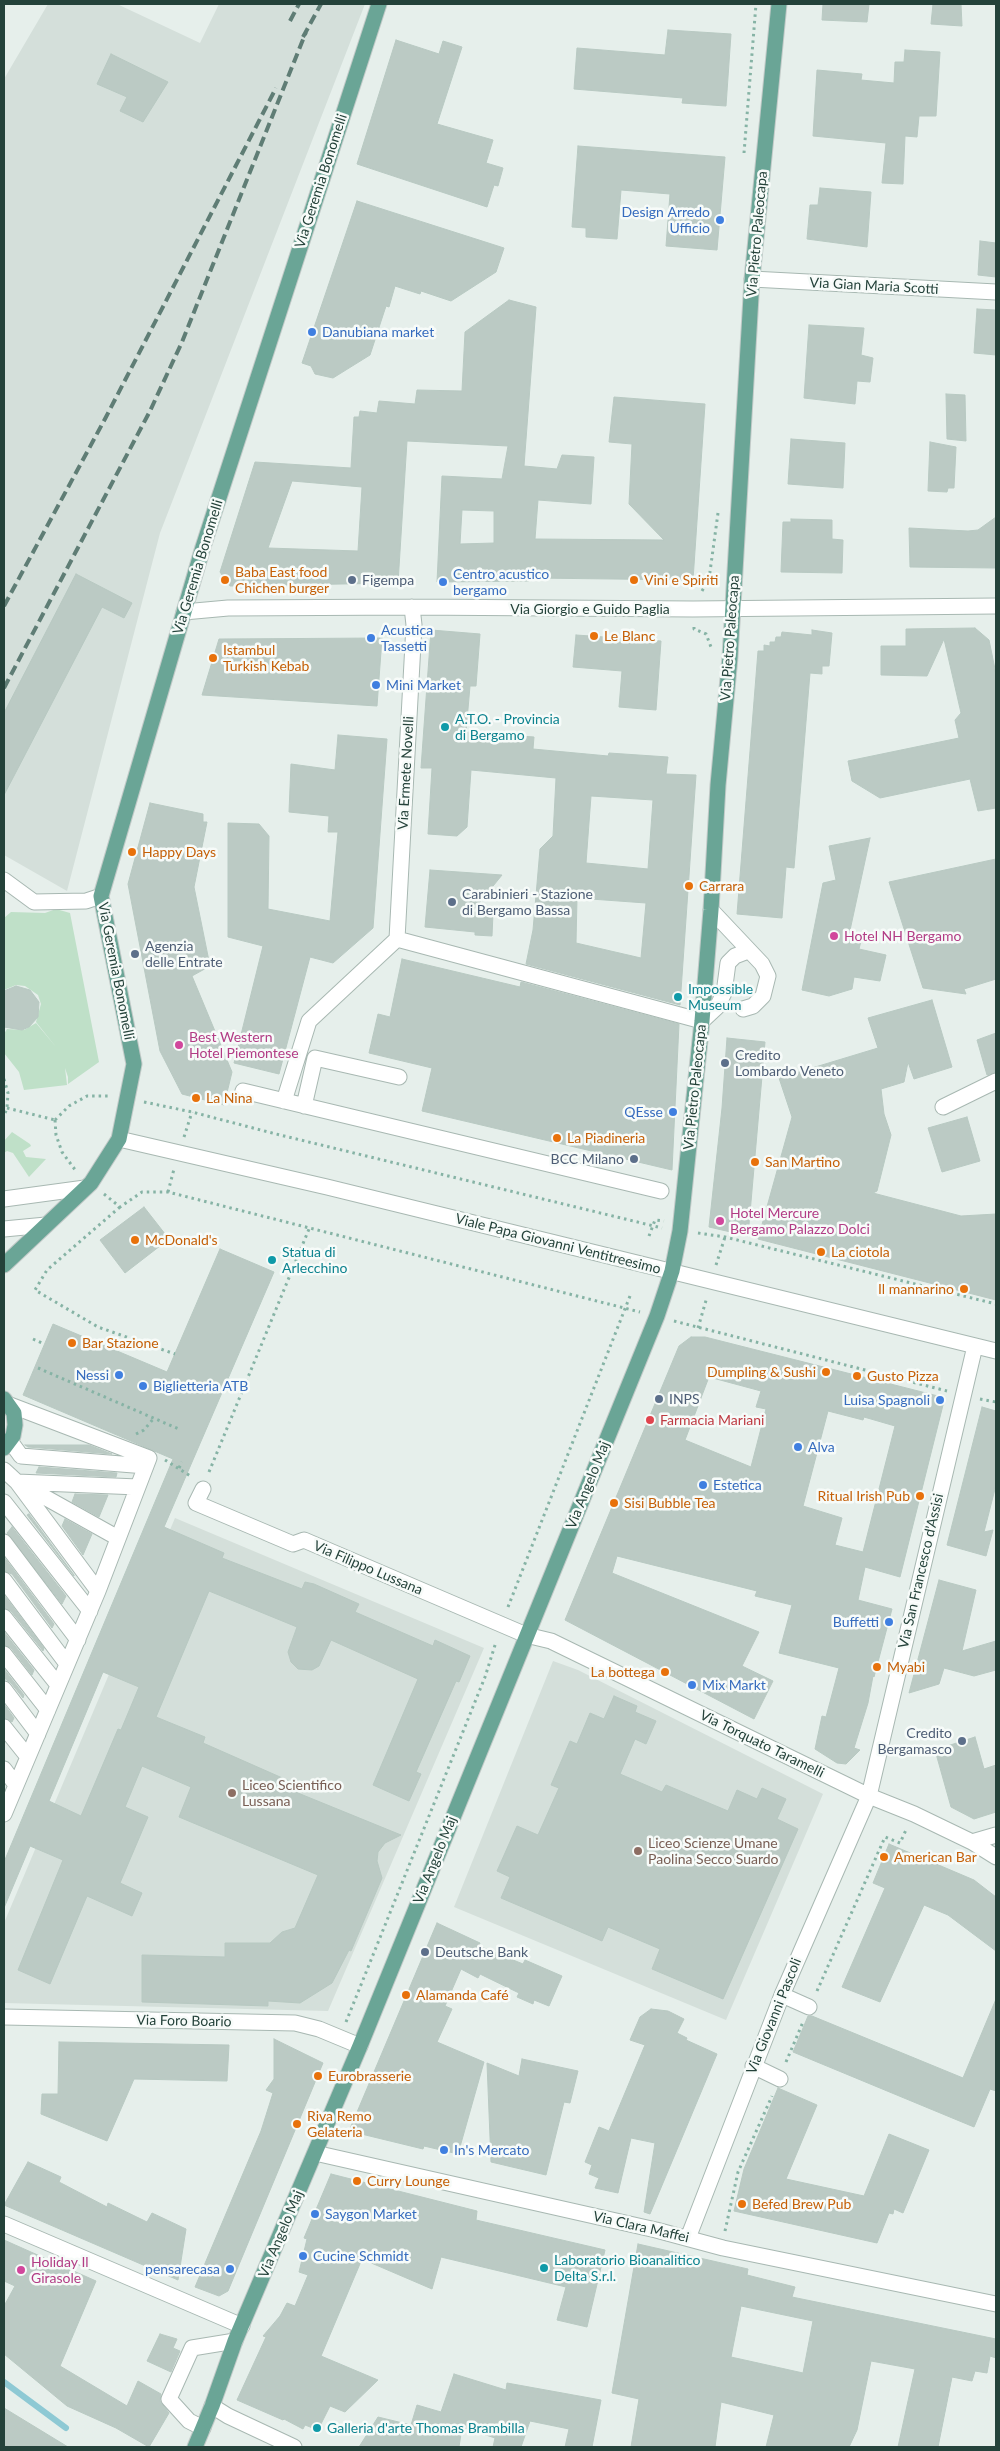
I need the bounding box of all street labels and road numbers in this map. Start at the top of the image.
street label: Via Geremia Bonomelli [291,112,351,250]
street label: Via Pietro Paleocapa [743,170,771,298]
street label: Via Gian Maria Scotti [809,274,939,298]
street label: Via Geremia Bonomelli [169,498,227,636]
street label: Via Pietro Paleocapa [717,575,743,701]
street label: Via Giorgio e Guido Paglia [510,601,670,617]
street label: Via Ermete Novelli [395,716,417,830]
street label: Via Geremia Bonomelli [94,901,138,1041]
street label: Via Pietro Paleocapa [680,1023,710,1151]
street label: Viale Papa Giovanni Ventitreesimo [454,1210,662,1278]
street label: Via Angelo Maj [563,1439,613,1531]
street label: Via San Francesco d'Assisi [895,1492,947,1650]
street label: Via Filippo Lussana [311,1537,425,1599]
street label: Via Torquato Taramelli [697,1707,827,1781]
street label: Via Angelo Maj [410,1814,460,1906]
street label: Via Giovanni Pascoli [743,1956,805,2076]
street label: Via Foro Boario [136,2012,232,2030]
street label: Via Angelo Maj [255,2188,307,2280]
street label: Via Clara Maffei [591,2208,691,2246]

